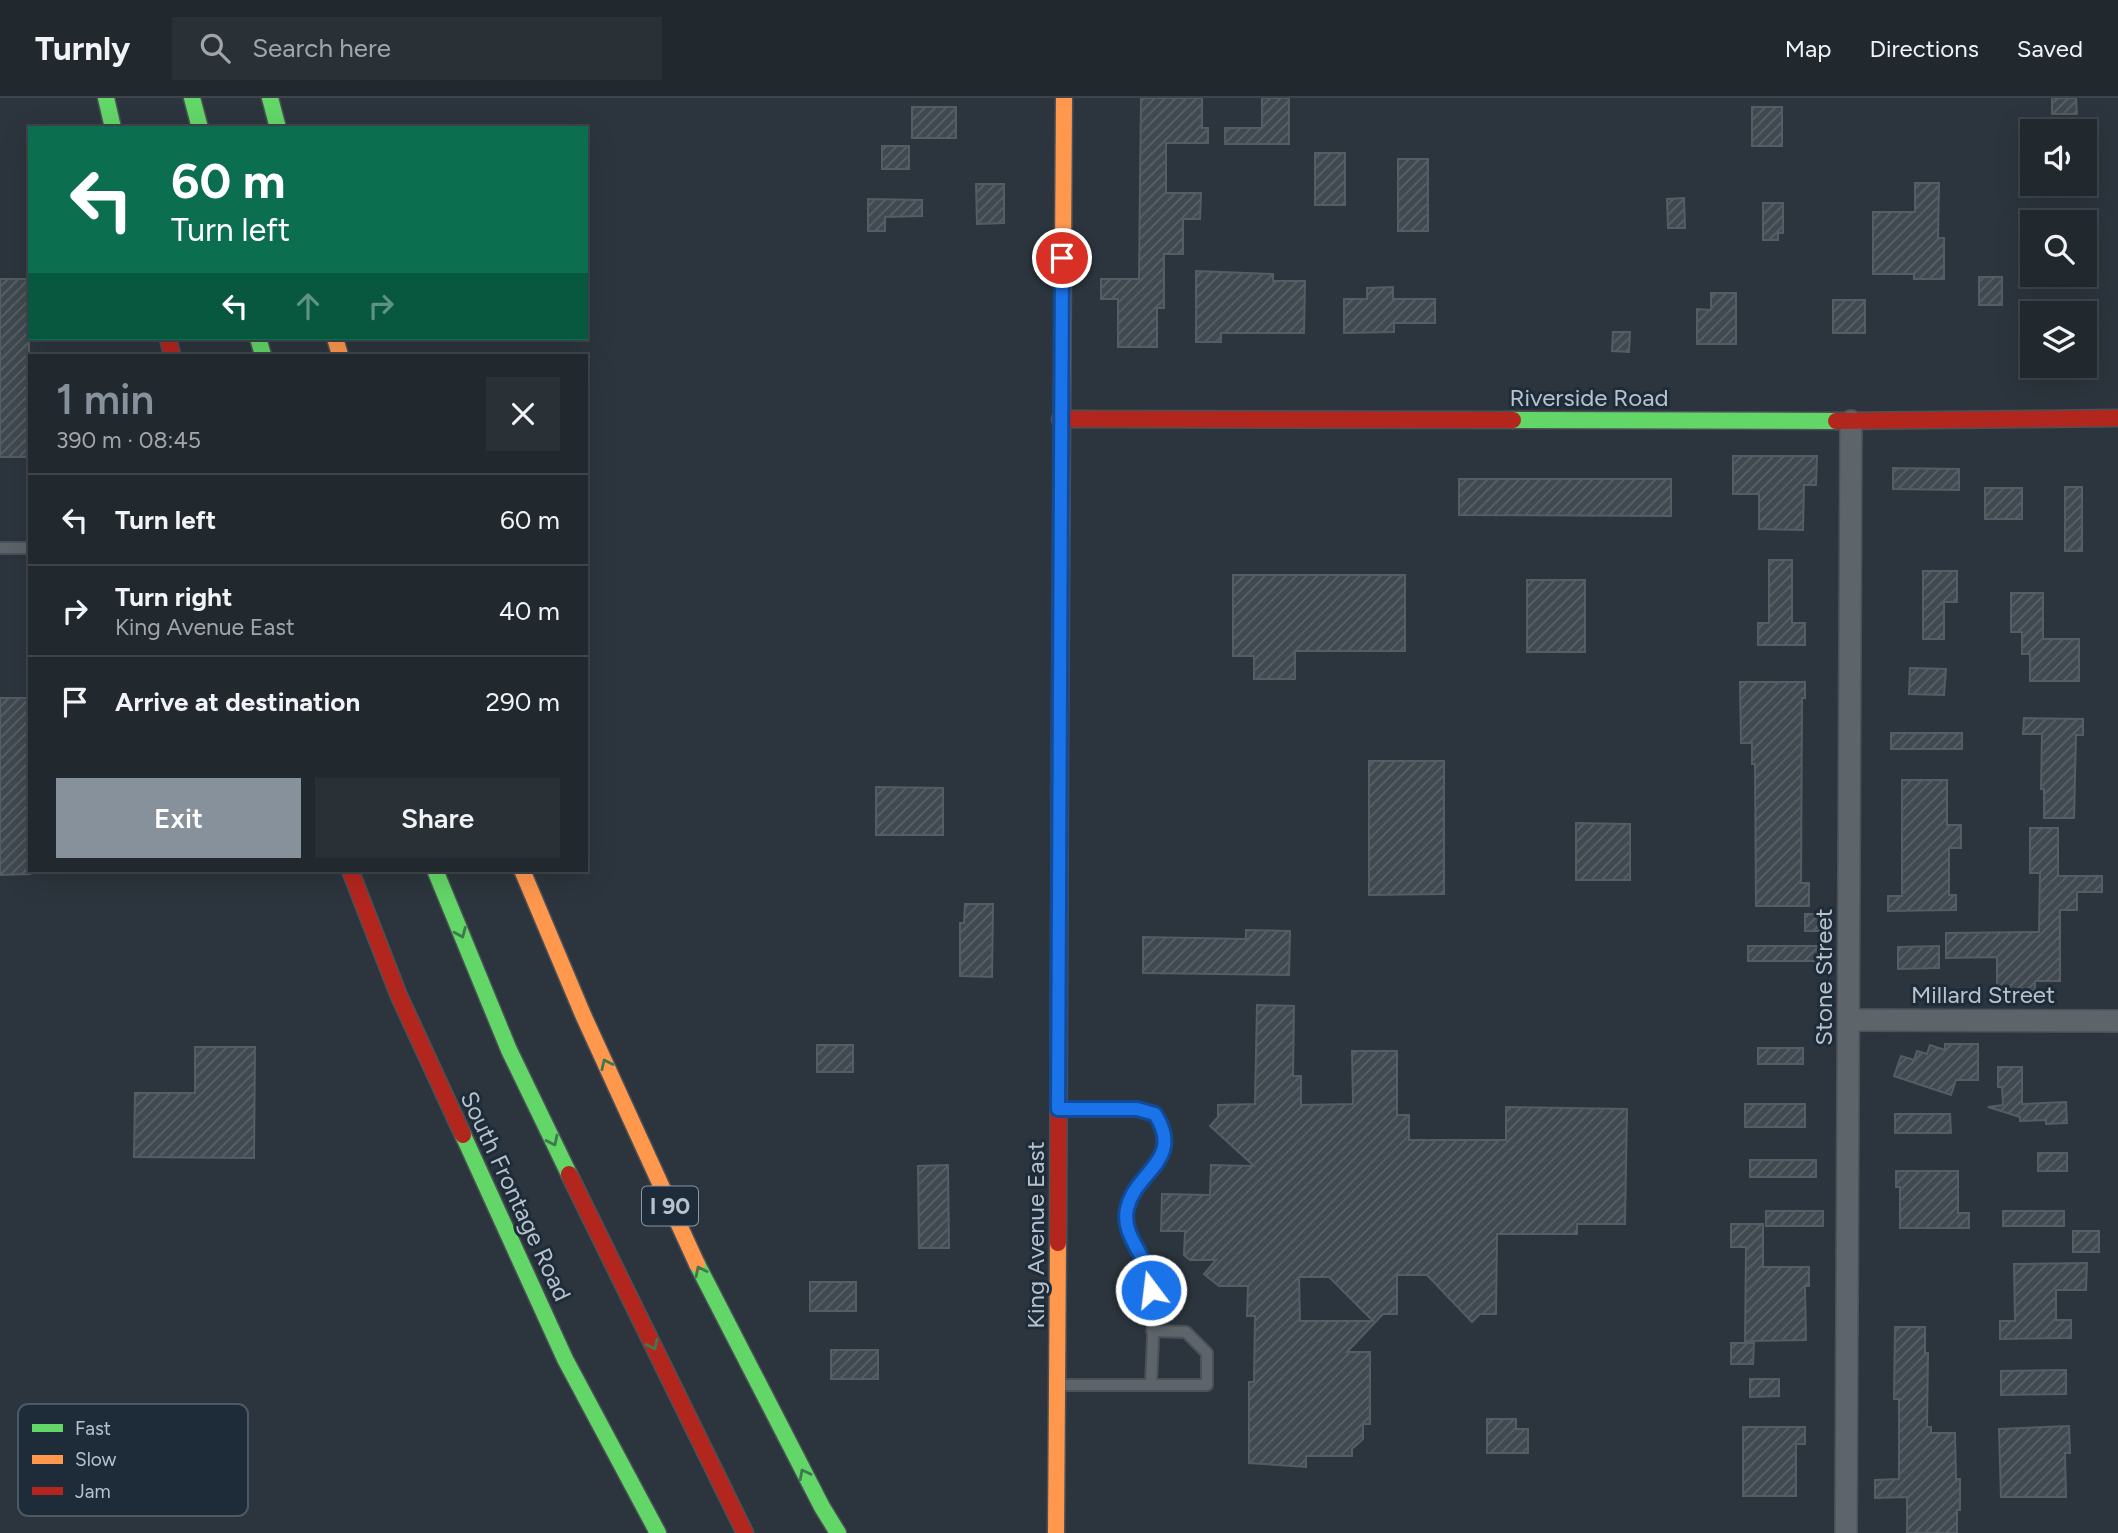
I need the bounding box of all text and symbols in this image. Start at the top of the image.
search box [172,17,662,80]
text: Turnly [35,29,130,68]
icon: search [196,29,234,67]
text: Search here [252,32,391,64]
text: Map [1785,34,1831,63]
text: Directions [1869,34,1979,63]
text: Saved [2017,34,2083,63]
map controls [2020,119,2097,378]
button: sound [2020,119,2097,196]
text: 60 m [171,151,286,210]
icon: left [56,154,147,245]
button: search [2020,210,2097,287]
text: Turn left [171,211,290,249]
pin [1032,228,1092,288]
icon: arrive [1043,239,1081,277]
icon: left [216,287,254,325]
icon: ahead [289,287,327,325]
icon: right [362,287,400,325]
button: layers [2020,301,2097,378]
text: 1 min [56,374,154,425]
button: close [486,377,560,451]
street label: Riverside Road [1509,383,1669,412]
text: 390 m · 08:45 [56,426,201,454]
icon: left [56,501,94,539]
text: Turn left [115,504,216,536]
text: 60 m [500,504,560,536]
text: Turn right [115,581,232,613]
icon: right [56,592,94,630]
text: 40 m [499,595,560,627]
text: King Avenue East [115,613,295,641]
icon: arrive [56,683,94,721]
text: Arrive at destination [115,686,360,718]
text: 290 m [486,686,560,718]
button: Exit [56,778,301,858]
button: Share [315,778,560,858]
street label: Stone Street [1809,908,1838,1046]
one-way arrow [452,926,466,938]
street label: Millard Street [1911,980,2055,1009]
one-way arrow [600,1059,614,1072]
street label: South Frontage Road [455,1086,577,1306]
one-way arrow [545,1134,559,1146]
street label: King Avenue East [1021,1141,1050,1329]
road number: I 90 [642,1186,698,1226]
position arrow [1114,1253,1188,1327]
one-way arrow [695,1266,709,1278]
one-way arrow [644,1338,658,1350]
legend [18,1404,248,1516]
text: Fast [75,1417,111,1440]
text: Slow [75,1448,117,1471]
one-way arrow [799,1469,813,1481]
text: Jam [75,1480,111,1503]

